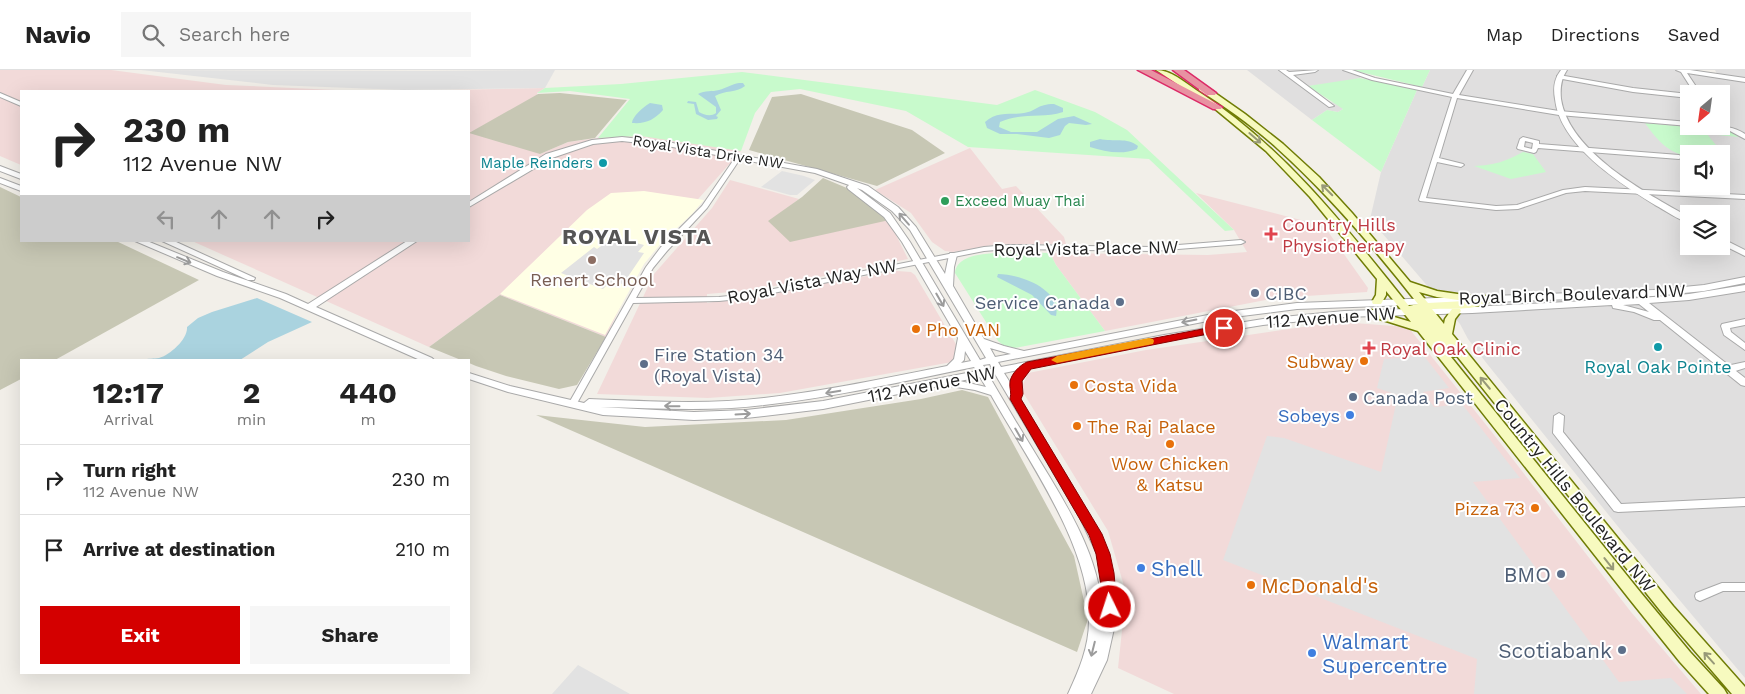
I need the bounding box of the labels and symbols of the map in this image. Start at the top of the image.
north arrow [1680,85,1730,135]
street label: Royal Vista Drive NW [631,131,785,173]
one-way arrow [1248,132,1261,143]
place label: Maple Reinders [481,154,593,172]
marker: Maple Reinders [597,157,609,169]
one-way arrow [1322,185,1334,197]
place label: Exceed Muay Thai [955,192,1085,210]
marker: Exceed Muay Thai [939,195,951,207]
one-way arrow [899,213,910,226]
place label: Country Hills Physiotherapy [1282,214,1405,256]
district label: ROYAL VISTA [562,224,712,249]
marker: Country Hills Physiotherapy [1264,227,1278,241]
street label: Royal Vista Place NW [993,236,1179,260]
marker: Renert School [586,254,598,266]
street label: Royal Vista Way NW [725,254,899,308]
one-way arrow [176,255,191,265]
place label: Renert School [530,269,654,290]
street label: Royal Birch Boulevard NW [1458,280,1686,308]
place label: CIBC [1265,283,1307,304]
marker: CIBC [1249,287,1261,299]
place label: Service Canada [975,292,1110,313]
one-way arrow [936,293,946,307]
marker: Service Canada [1114,296,1126,308]
street label: 112 Avenue NW [1265,302,1397,332]
pin [1203,307,1245,349]
one-way arrow [1182,317,1198,327]
place label: Pho VAN [926,319,1000,340]
marker: Pho VAN [910,323,922,335]
place label: Royal Oak Clinic [1380,338,1521,359]
marker: Royal Oak Clinic [1362,341,1376,355]
marker: Royal Oak Pointe [1652,341,1664,353]
place label: Fire Station 34 (Royal Vista) [654,344,784,386]
place label: Subway [1287,351,1355,372]
marker: Subway [1358,355,1370,367]
place label: Royal Oak Pointe [1584,356,1732,377]
marker: Fire Station 34 (Royal Vista) [638,358,650,370]
street label: 112 Avenue NW [866,361,998,407]
place label: Costa Vida [1084,375,1177,396]
one-way arrow [1479,376,1490,389]
marker: Costa Vida [1068,379,1080,391]
one-way arrow [826,387,842,397]
place label: Canada Post [1363,387,1473,408]
marker: Canada Post [1347,391,1359,403]
street label: Country Hills Boulevard NW [1490,394,1660,596]
one-way arrow [664,401,680,411]
place label: Sobeys [1278,405,1340,426]
one-way arrow [735,409,751,419]
marker: Sobeys [1344,409,1356,421]
place label: The Raj Palace [1087,416,1216,437]
marker: The Raj Palace [1071,420,1083,432]
one-way arrow [1014,427,1024,441]
marker: Wow Chicken & Katsu [1164,438,1176,450]
place label: Wow Chicken & Katsu [1111,453,1229,495]
place label: Pizza 73 [1454,498,1525,519]
marker: Pizza 73 [1529,502,1541,514]
place label: Shell [1151,556,1203,581]
one-way arrow [1604,557,1615,570]
marker: Shell [1135,562,1147,574]
place label: BMO [1504,562,1551,587]
marker: BMO [1555,568,1567,580]
place label: McDonald's [1261,573,1378,598]
marker: McDonald's [1245,579,1257,591]
position arrow [1083,580,1135,632]
place label: Walmart Supercentre [1322,629,1448,678]
place label: Scotiabank [1498,638,1612,663]
one-way arrow [1088,640,1097,656]
marker: Scotiabank [1616,644,1628,656]
marker: Walmart Supercentre [1306,647,1318,659]
one-way arrow [1703,652,1715,665]

